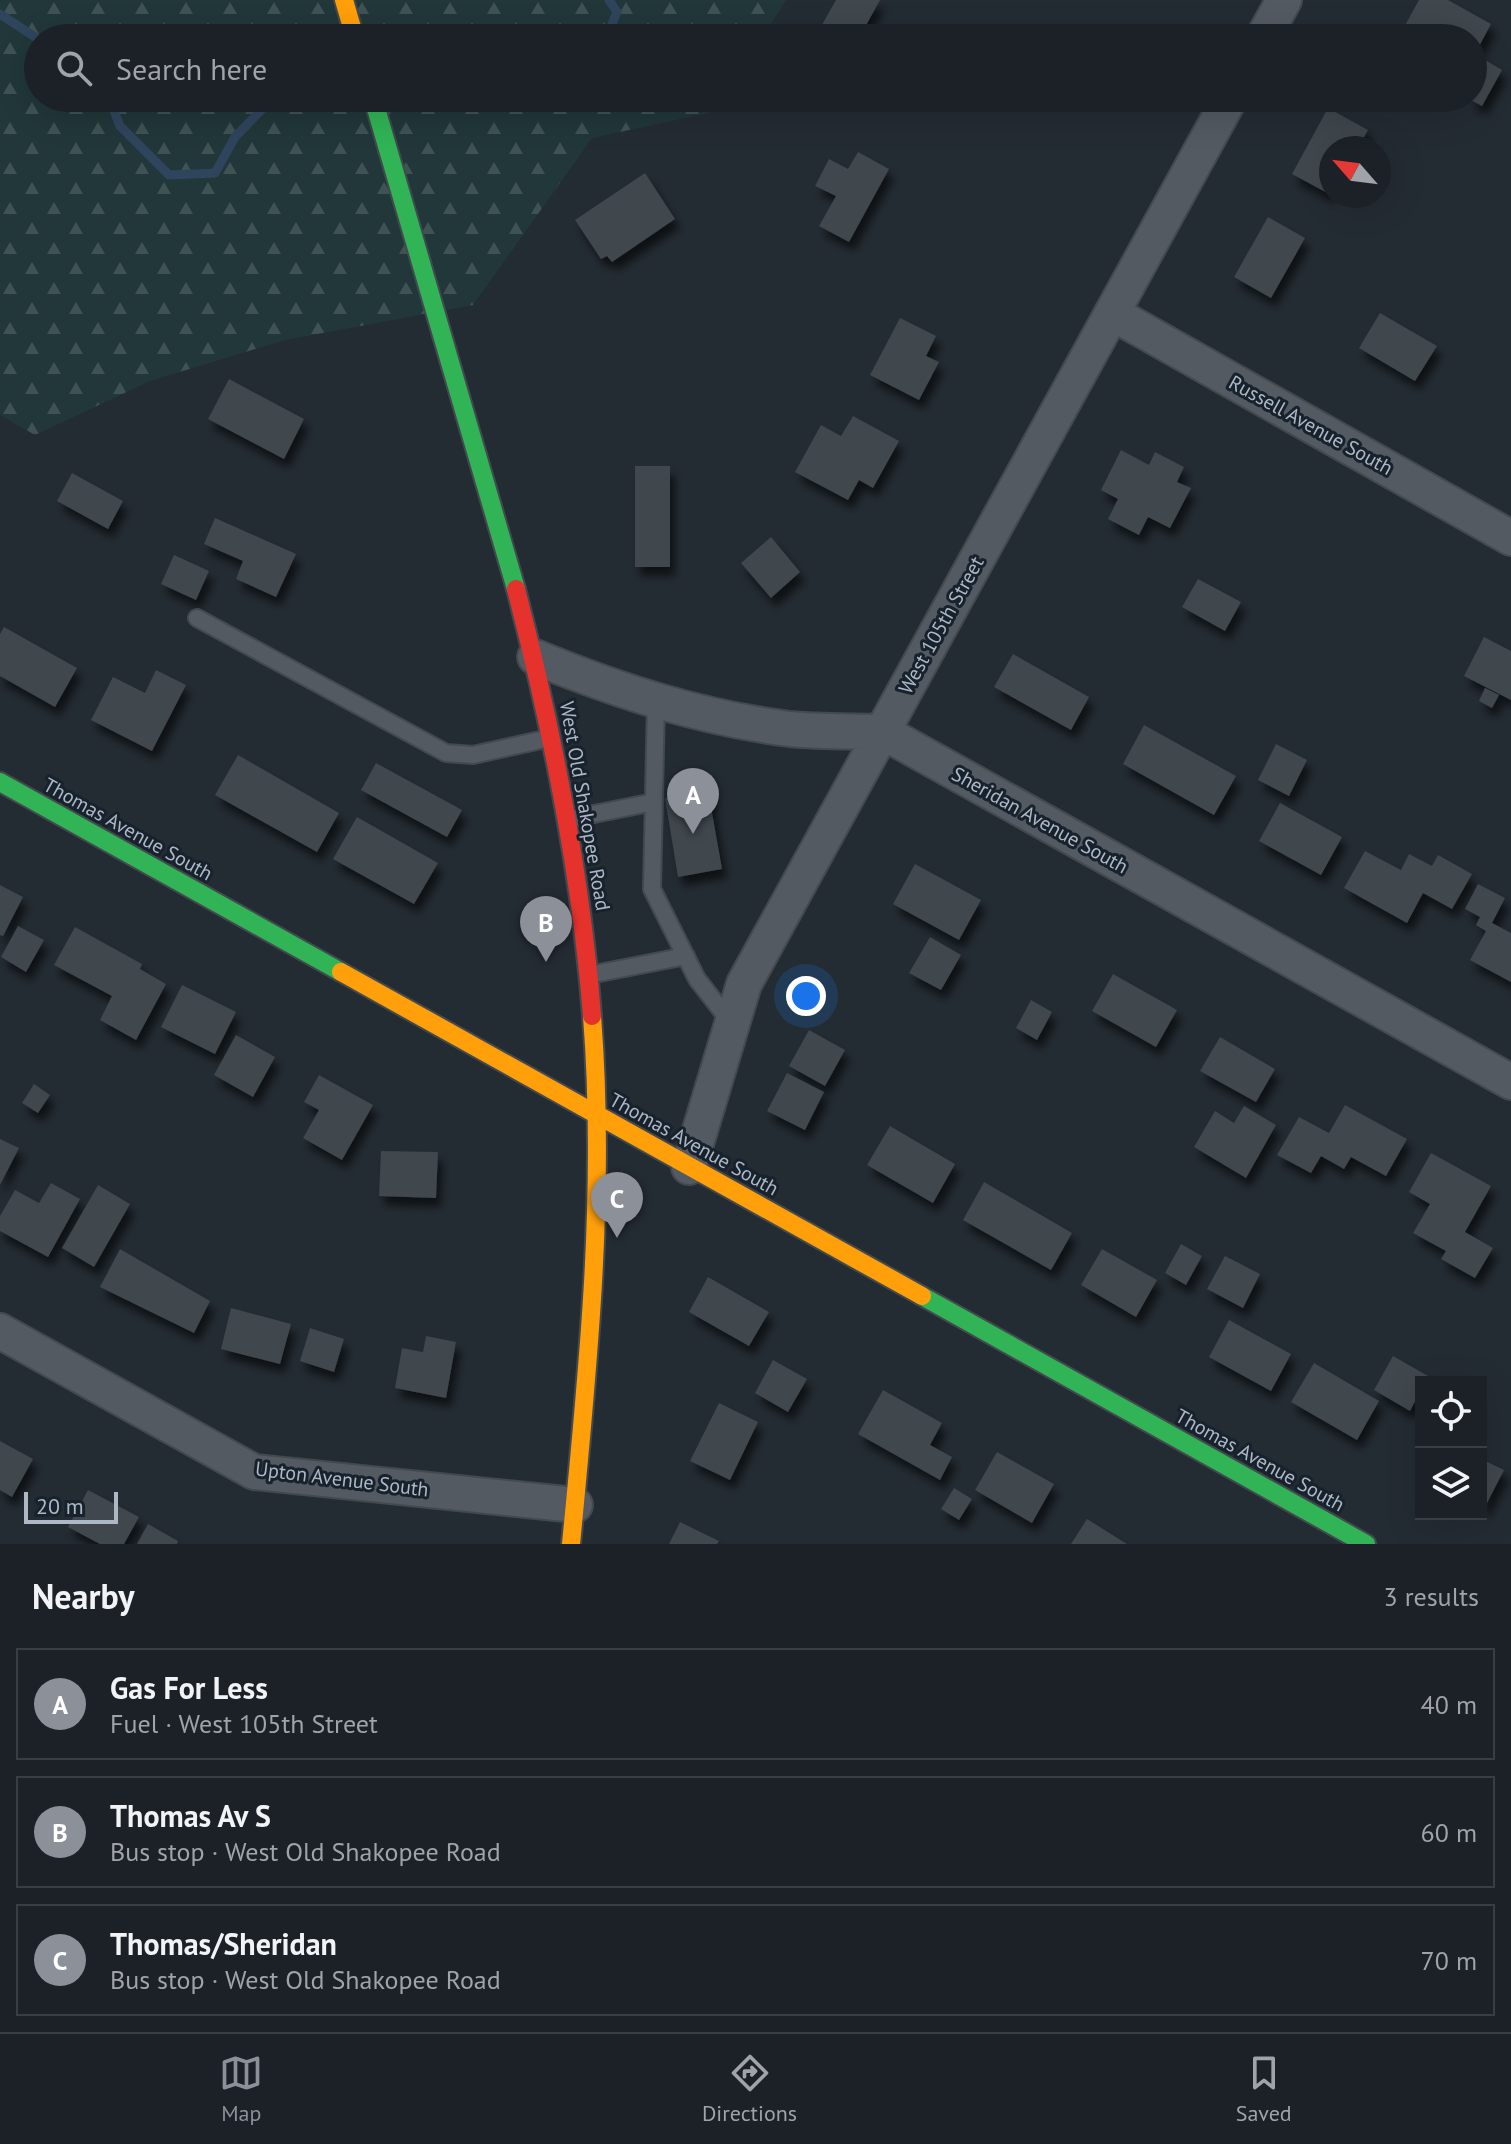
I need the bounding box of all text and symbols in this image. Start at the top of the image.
search box [24,24,1487,112]
icon: search [52,46,96,90]
text: Search here [116,49,267,88]
north arrow [1319,136,1391,208]
street label: Russell Avenue South [1224,369,1398,481]
street label: West 105th Street [892,551,990,698]
street label: West Old Shakopee Road [554,699,616,913]
street label: Sheridan Avenue South [947,761,1133,879]
pin: A [667,768,719,834]
street label: Thomas Avenue South [39,772,217,886]
pin: B [520,896,572,962]
your location [786,976,826,1016]
street label: Thomas Avenue South [605,1087,783,1201]
pin: C [591,1172,643,1238]
map controls [1415,1376,1487,1520]
button: locate [1415,1376,1487,1448]
street label: Thomas Avenue South [1171,1403,1349,1517]
button: layers [1415,1448,1487,1520]
street label: Upton Avenue South [254,1455,430,1503]
scale bar [24,1488,118,1524]
text: 20 m [36,1492,84,1520]
text: Nearby [32,1574,134,1618]
text: 3 results [1384,1580,1479,1613]
text: Gas For Less [110,1668,268,1707]
text: A [52,1688,68,1721]
text: 40 m [1421,1688,1477,1721]
text: Fuel · West 105th Street [110,1707,378,1740]
text: Thomas Av S [110,1796,271,1835]
text: B [52,1816,68,1849]
text: 60 m [1421,1816,1477,1849]
text: Bus stop · West Old Shakopee Road [110,1835,501,1868]
text: Thomas/Sheridan [110,1924,337,1963]
text: C [53,1944,67,1977]
text: 70 m [1421,1944,1477,1977]
text: Bus stop · West Old Shakopee Road [110,1963,501,1996]
tab: Map [219,2051,263,2127]
tab: Directions [702,2051,797,2127]
tab: Saved [1236,2051,1292,2127]

